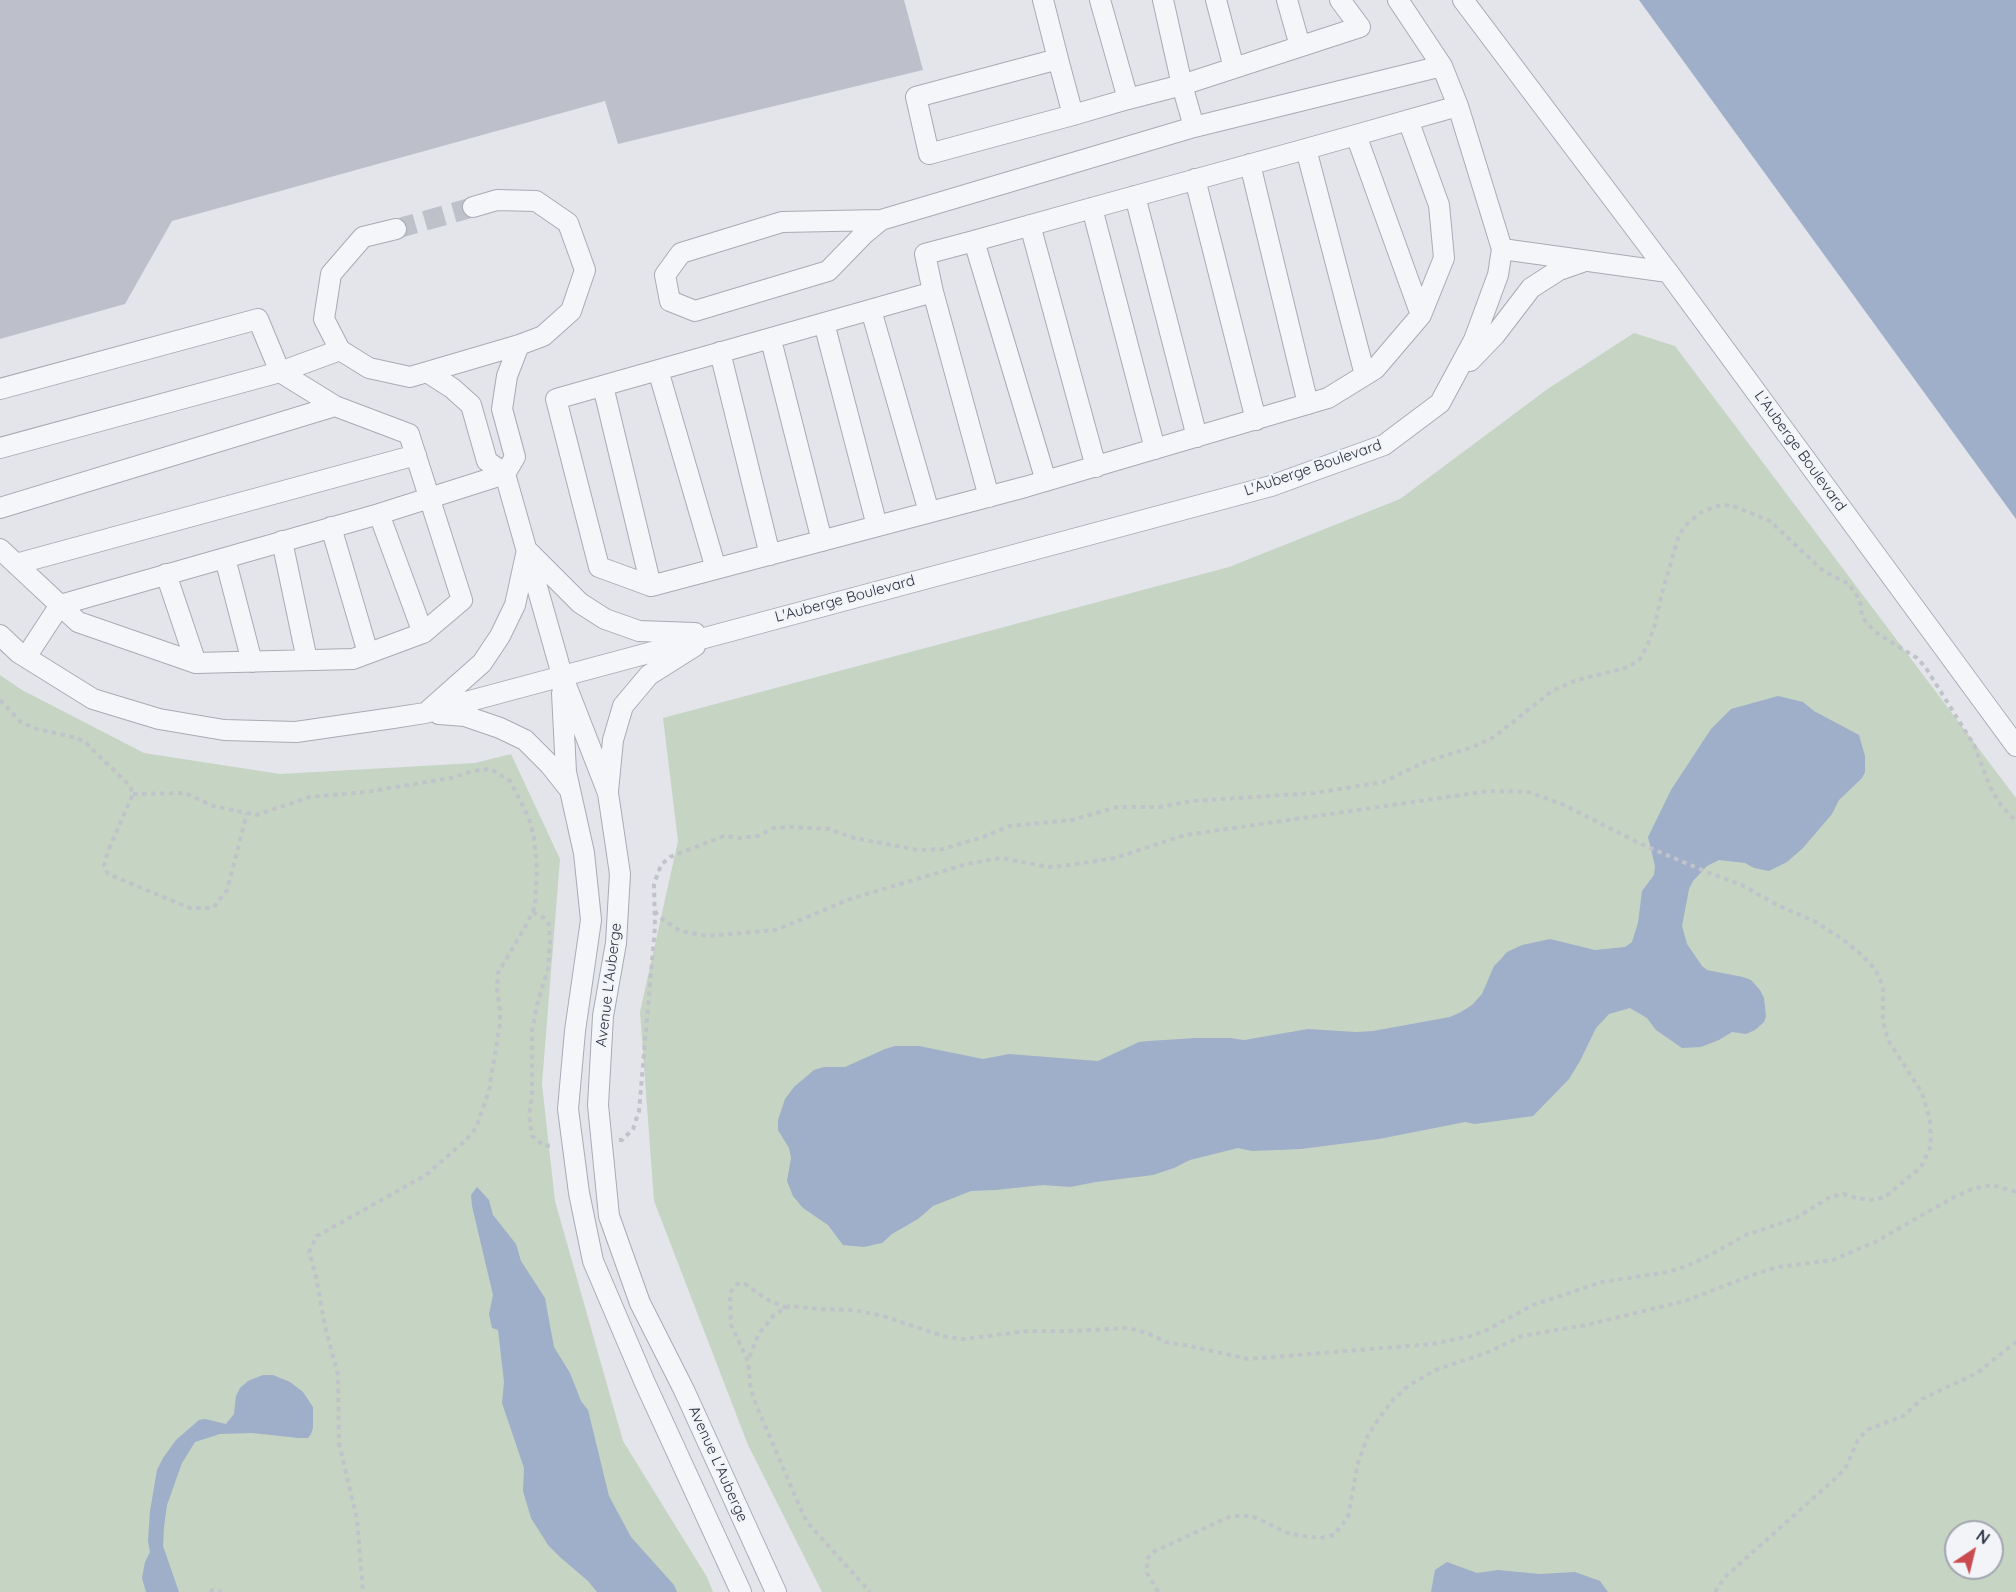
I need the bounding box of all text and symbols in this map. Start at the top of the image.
street label: L'Auberge Boulevard [1750,387,1850,515]
street label: L'Auberge Boulevard [1242,436,1384,500]
street label: L'Auberge Boulevard [773,572,917,626]
street label: Avenue L'Auberge [592,922,626,1048]
street label: Avenue L'Auberge [684,1403,752,1525]
north arrow [1944,1520,2004,1580]
text: N [1973,1525,1994,1548]

